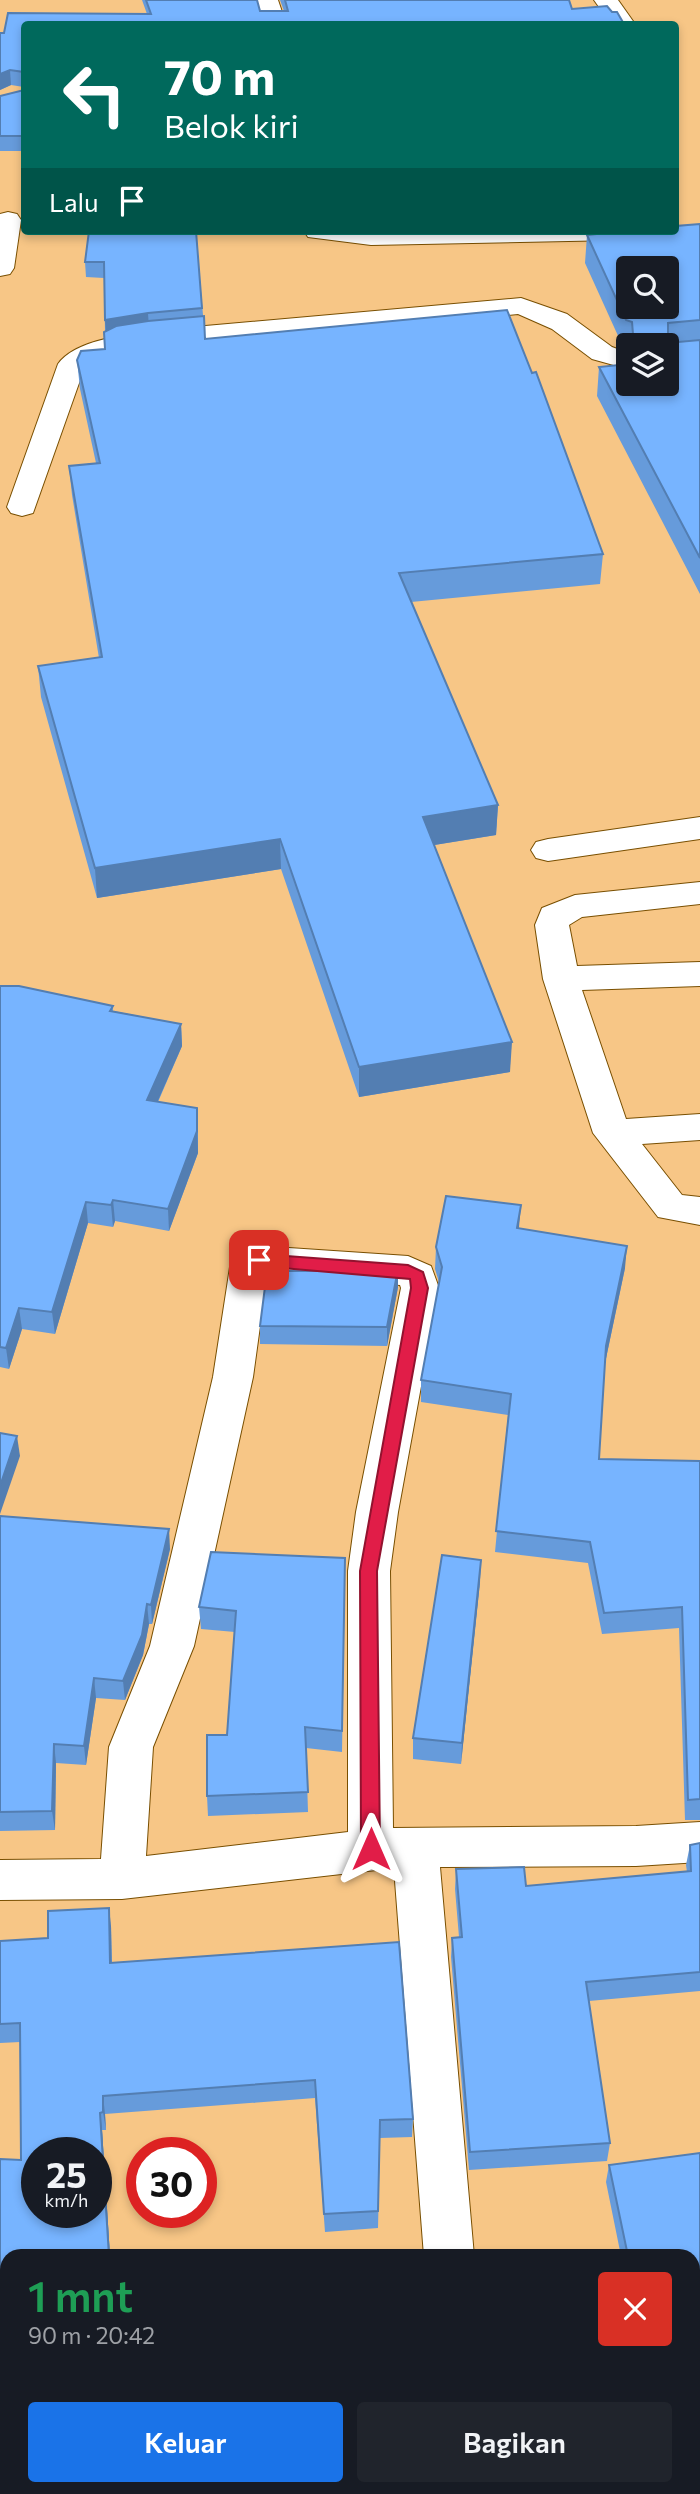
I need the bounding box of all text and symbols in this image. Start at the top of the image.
text: 70 m [164,45,275,105]
icon: left [49,49,140,140]
text: Belok kiri [164,105,299,145]
icon: arrive [113,182,151,220]
text: Lalu [49,186,99,217]
map controls [616,256,679,396]
button: search [616,256,679,319]
button: layers [616,333,679,396]
pin [229,1230,289,1290]
icon: arrive [240,1241,278,1279]
position arrow [334,1812,408,1886]
speed limit sign: 30 [126,2137,217,2228]
text: 25 [46,2152,87,2195]
text: km/h [45,2189,88,2211]
text: 1 mnt [28,2269,133,2321]
button: close [598,2272,672,2346]
text: 90 m · 20:42 [28,2321,155,2349]
button: Keluar [28,2402,343,2482]
button: Bagikan [357,2402,672,2482]

